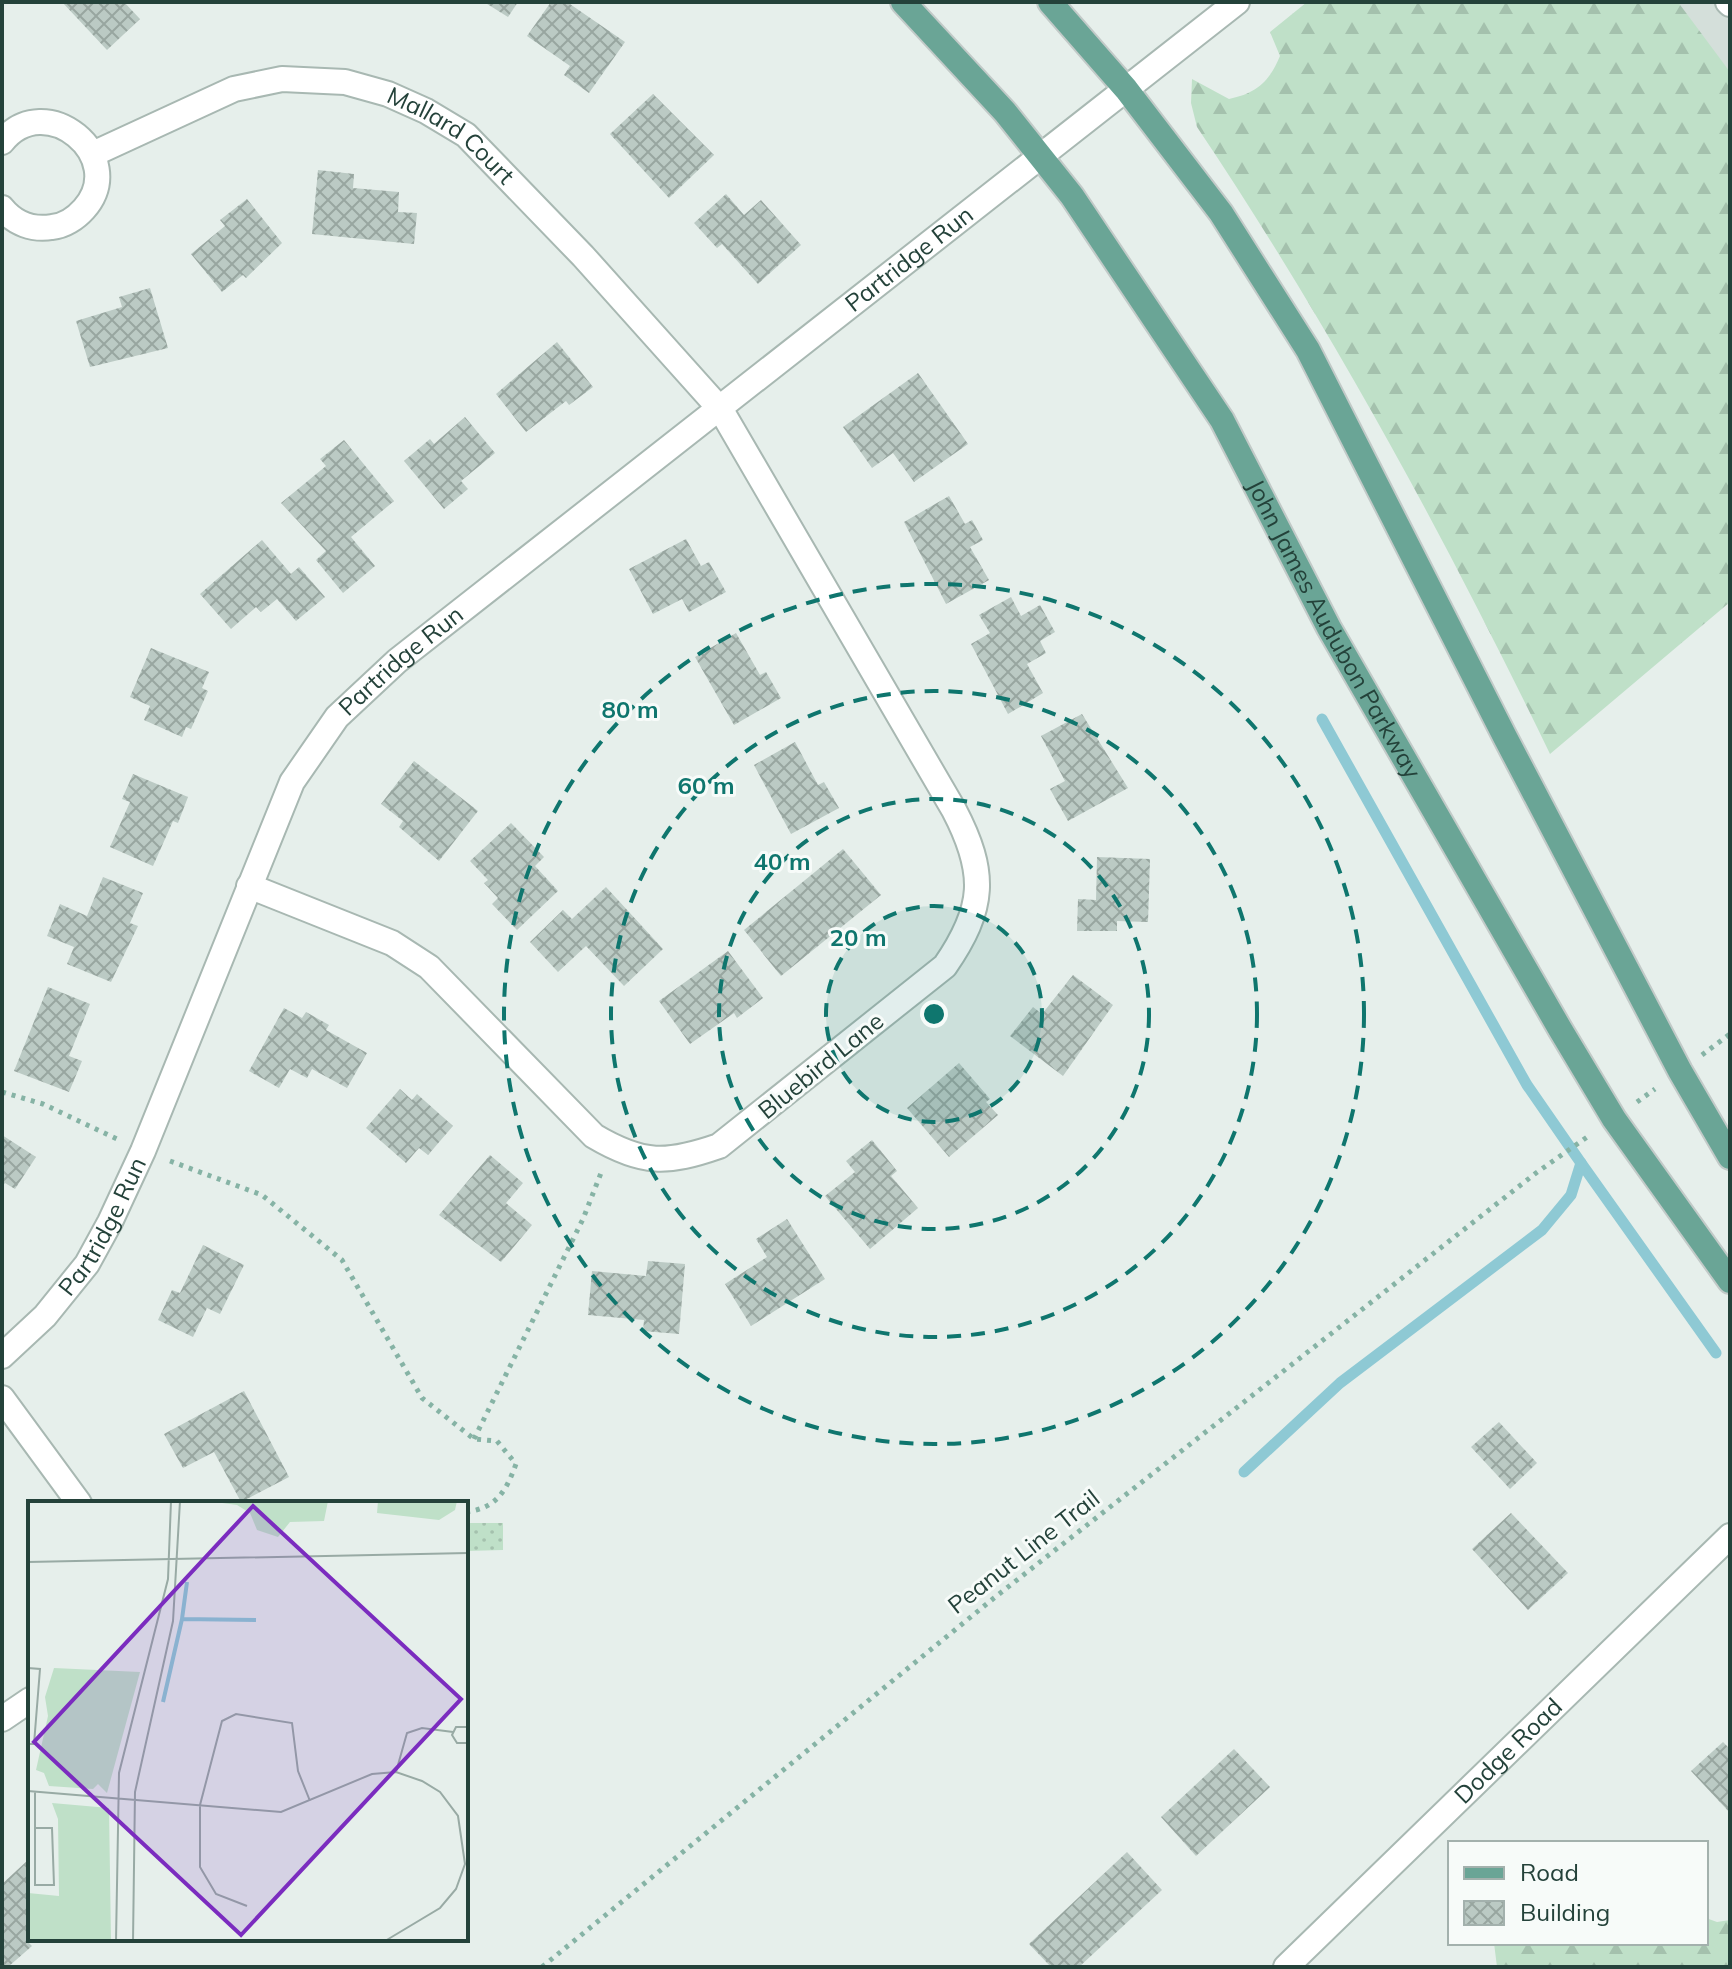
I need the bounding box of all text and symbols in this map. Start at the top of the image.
street label: Mallard Court [383,80,521,190]
street label: Partridge Run [839,199,979,318]
street label: John James Audubon Parkway [1241,474,1429,784]
street label: Partridge Run [332,599,469,722]
text: 80 m [602,694,658,724]
text: 60 m [678,770,734,800]
text: 40 m [754,846,810,876]
text: 20 m [830,922,886,952]
centre of rings [920,1000,948,1028]
street label: Bluebird Lane [752,1005,889,1125]
street label: Partridge Run [51,1152,152,1301]
street label: Peanut Line Trail [942,1483,1105,1620]
inset map [28,1501,468,1941]
street label: Dodge Road [1448,1691,1568,1809]
legend [1448,1841,1708,1945]
text: Road [1520,1857,1579,1887]
text: Building [1520,1897,1610,1927]

